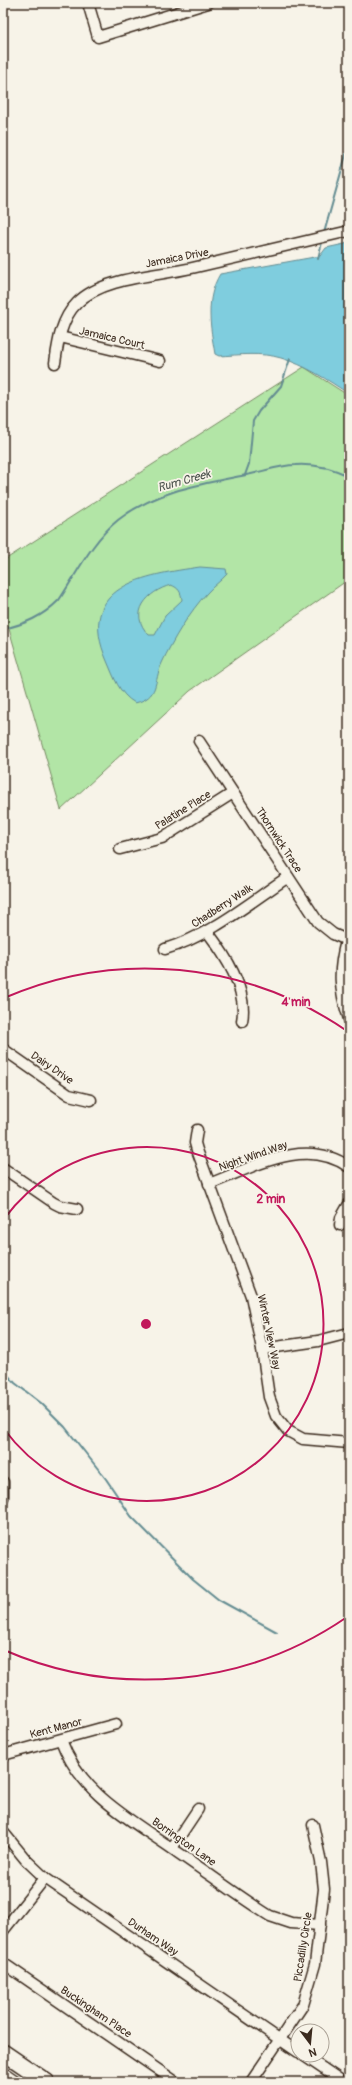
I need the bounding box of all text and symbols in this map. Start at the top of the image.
street label: Jamaica Drive [144,245,210,270]
street label: Jamaica Court [78,324,147,352]
water label: Rum Creek [156,466,213,496]
street label: Palatine Place [153,787,214,832]
street label: Thornwick Trace [253,805,305,876]
street label: Chadberry Walk [189,881,255,930]
text: 4 min [280,995,311,1010]
street label: Dairy Drive [28,1049,76,1087]
street label: Night Wind Way [217,1138,289,1174]
text: 2 min [257,1192,286,1207]
street label: Winter View Way [255,1293,283,1371]
centre of rings [139,1317,153,1331]
street label: Kent Manor [28,1715,84,1741]
street label: Borrington Lane [150,1815,219,1869]
street label: Piccadilly Circle [291,1911,315,1983]
street label: Durham Way [125,1915,181,1959]
street label: Buckingham Place [58,1983,134,2041]
north arrow [290,2023,330,2063]
text: N [307,2045,318,2060]

